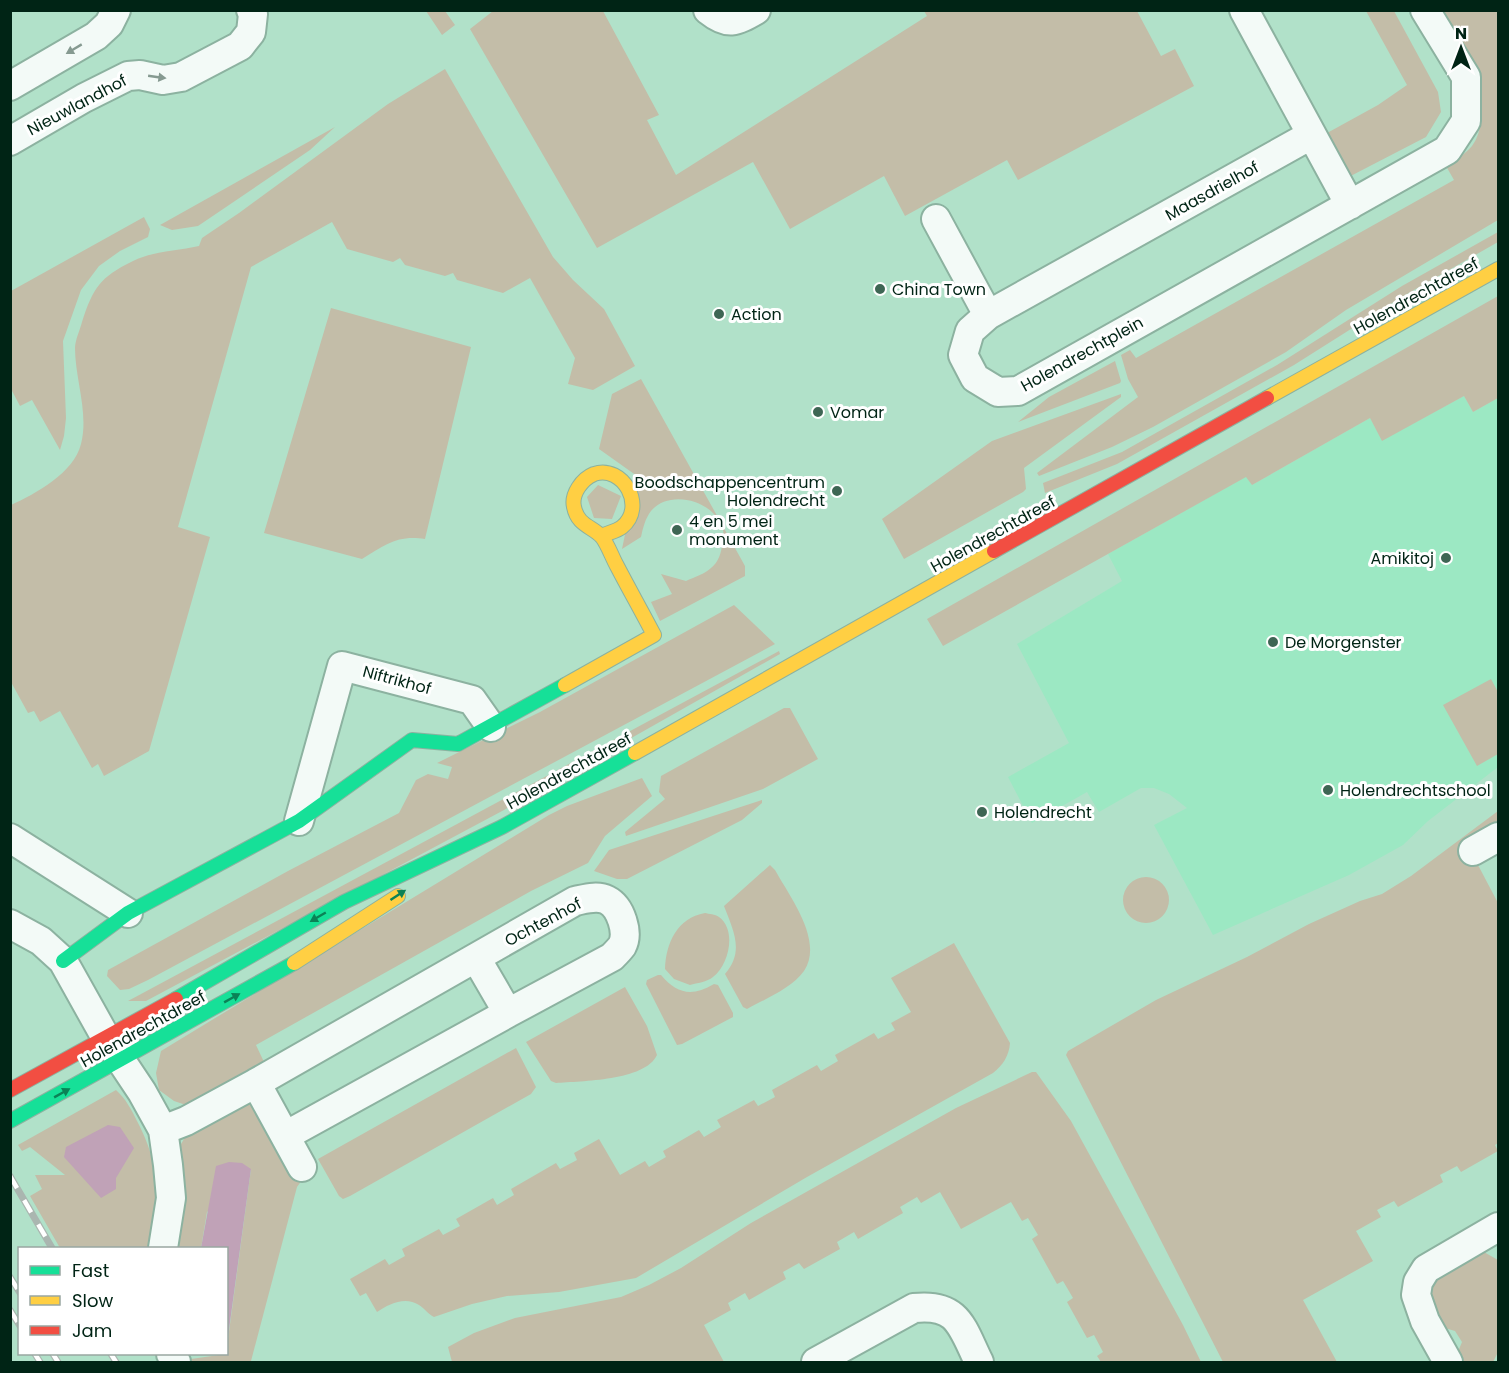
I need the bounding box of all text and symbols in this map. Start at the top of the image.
north arrow [1431,18,1491,78]
text: N [1455,22,1467,45]
one-way arrow [65,44,82,54]
street label: Nieuwlandhof [23,69,131,141]
one-way arrow [148,73,167,82]
street label: Maasdrielhof [1161,156,1263,226]
street label: Holendrechtdreef [1349,252,1483,340]
place label: China Town [892,278,986,301]
marker: China Town [873,282,887,296]
place label: Action [731,303,782,326]
marker: Action [712,307,726,321]
street label: Holendrechtplein [1017,311,1147,397]
place label: Vomar [830,401,884,424]
marker: Vomar [811,405,825,419]
place label: Boodschappencentrum Holendrecht [635,471,825,512]
marker: Boodschappencentrum Holendrecht [830,484,844,498]
street label: Holendrechtdreef [926,490,1060,578]
place label: 4 en 5 mei monument [689,510,779,551]
marker: 4 en 5 mei monument [670,523,684,537]
place label: Amikitoj [1371,547,1434,570]
marker: Amikitoj [1439,551,1453,565]
place label: De Morgenster [1285,631,1402,654]
marker: De Morgenster [1266,635,1280,649]
street label: Niftrikhof [360,660,434,700]
street label: Holendrechtdreef [502,727,636,815]
place label: Holendrechtschool [1340,779,1491,802]
marker: Holendrechtschool [1321,783,1335,797]
place label: Holendrecht [994,801,1092,824]
marker: Holendrecht [975,805,989,819]
one-way arrow [390,890,406,901]
street label: Ochtenhof [500,892,586,952]
one-way arrow [310,912,326,923]
street label: Holendrechtdreef [76,985,210,1073]
one-way arrow [224,992,240,1003]
one-way arrow [54,1088,71,1098]
legend [18,1247,228,1355]
text: Fast [72,1258,109,1283]
text: Slow [72,1288,114,1313]
text: Jam [72,1318,112,1343]

